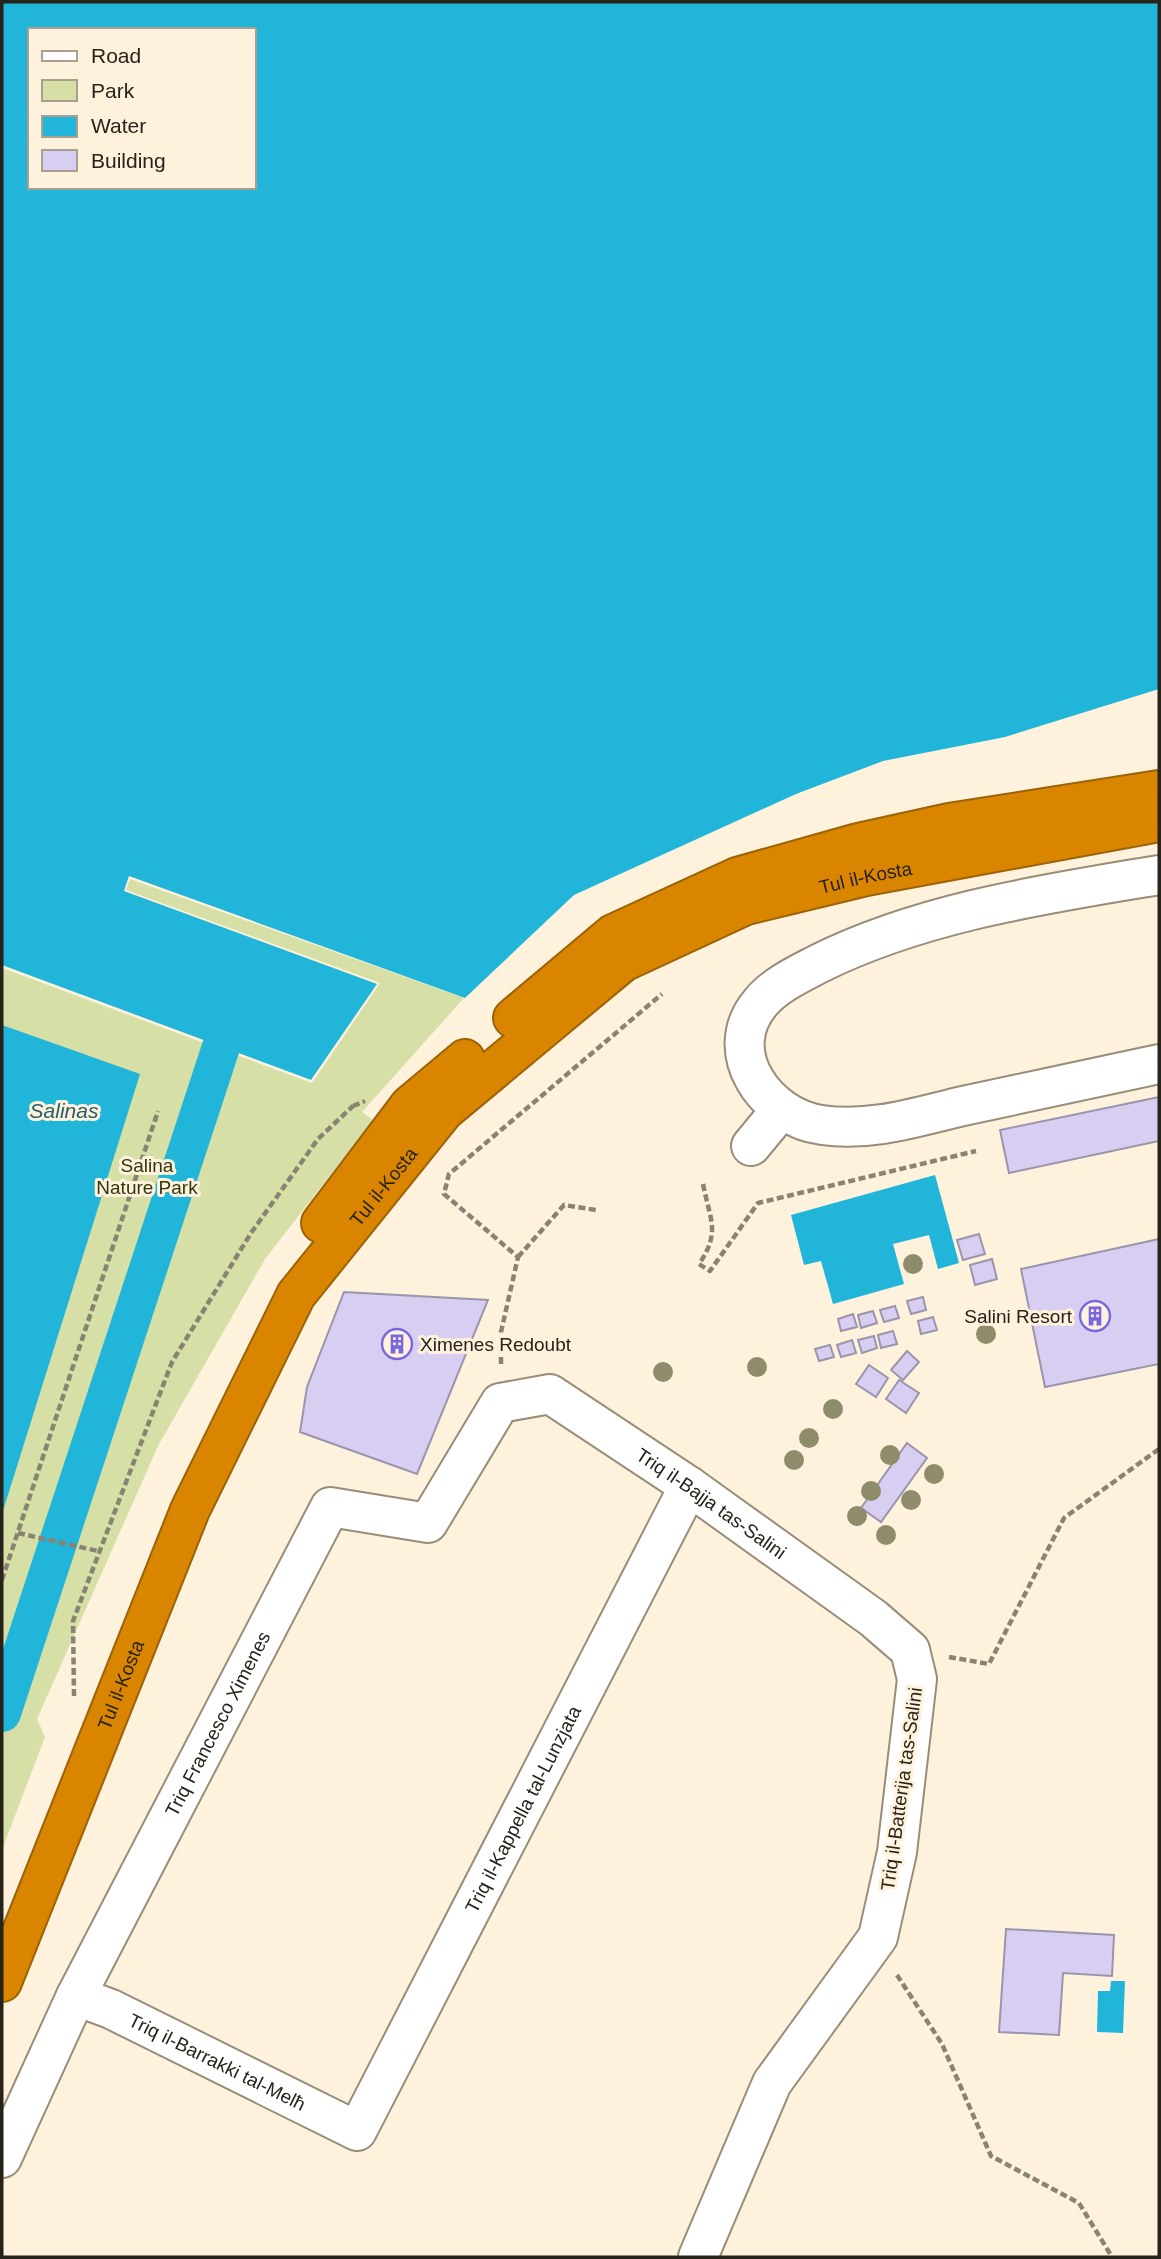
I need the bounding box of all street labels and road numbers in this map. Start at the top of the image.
street label: Tul il-Kosta [817,858,914,898]
street label: Tul il-Kosta [346,1143,422,1230]
street label: Triq il-Bajja tas-Salini [632,1444,790,1563]
street label: Triq Francesco Ximenes [161,1628,275,1820]
street label: Tul il-Kosta [94,1637,148,1733]
street label: Triq il-Batterija tas-Salini [877,1686,926,1892]
street label: Triq il-Kappella tal-Lunzjata [461,1702,585,1916]
street label: Triq il-Barrakki tal-Melħ [125,2009,309,2115]

